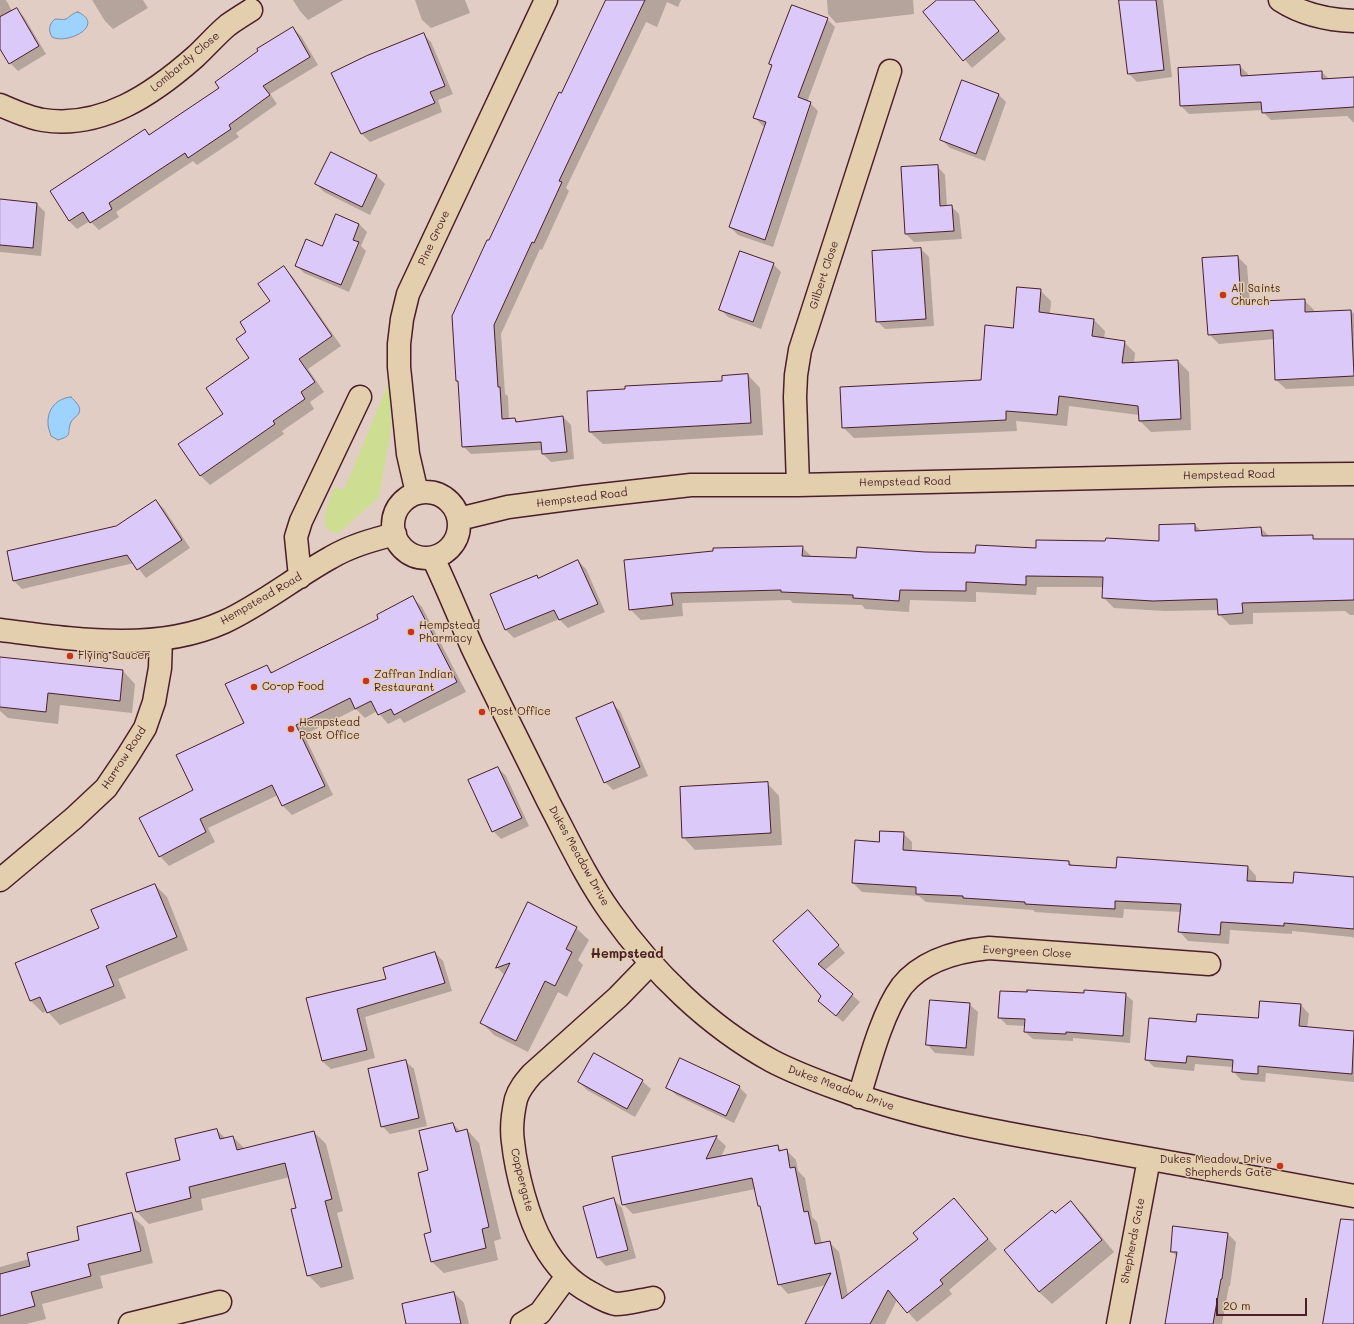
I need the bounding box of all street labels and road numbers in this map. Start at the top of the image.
street label: Lombardy Close [148,29,222,95]
street label: Pine Grove [415,208,453,268]
street label: Gilbert Close [807,239,841,311]
street label: Hempstead Road [1183,468,1275,482]
street label: Hempstead Road [859,475,951,489]
street label: Hempstead Road [536,486,628,510]
street label: Hempstead Road [218,570,304,628]
street label: Harrow Road [99,724,149,792]
street label: Dukes Meadow Drive [546,804,612,908]
street label: Evergreen Close [982,943,1072,961]
street label: Dukes Meadow Drive [786,1063,896,1113]
street label: Coppergate [508,1147,536,1213]
street label: Shepherds Gate [1118,1197,1148,1285]

